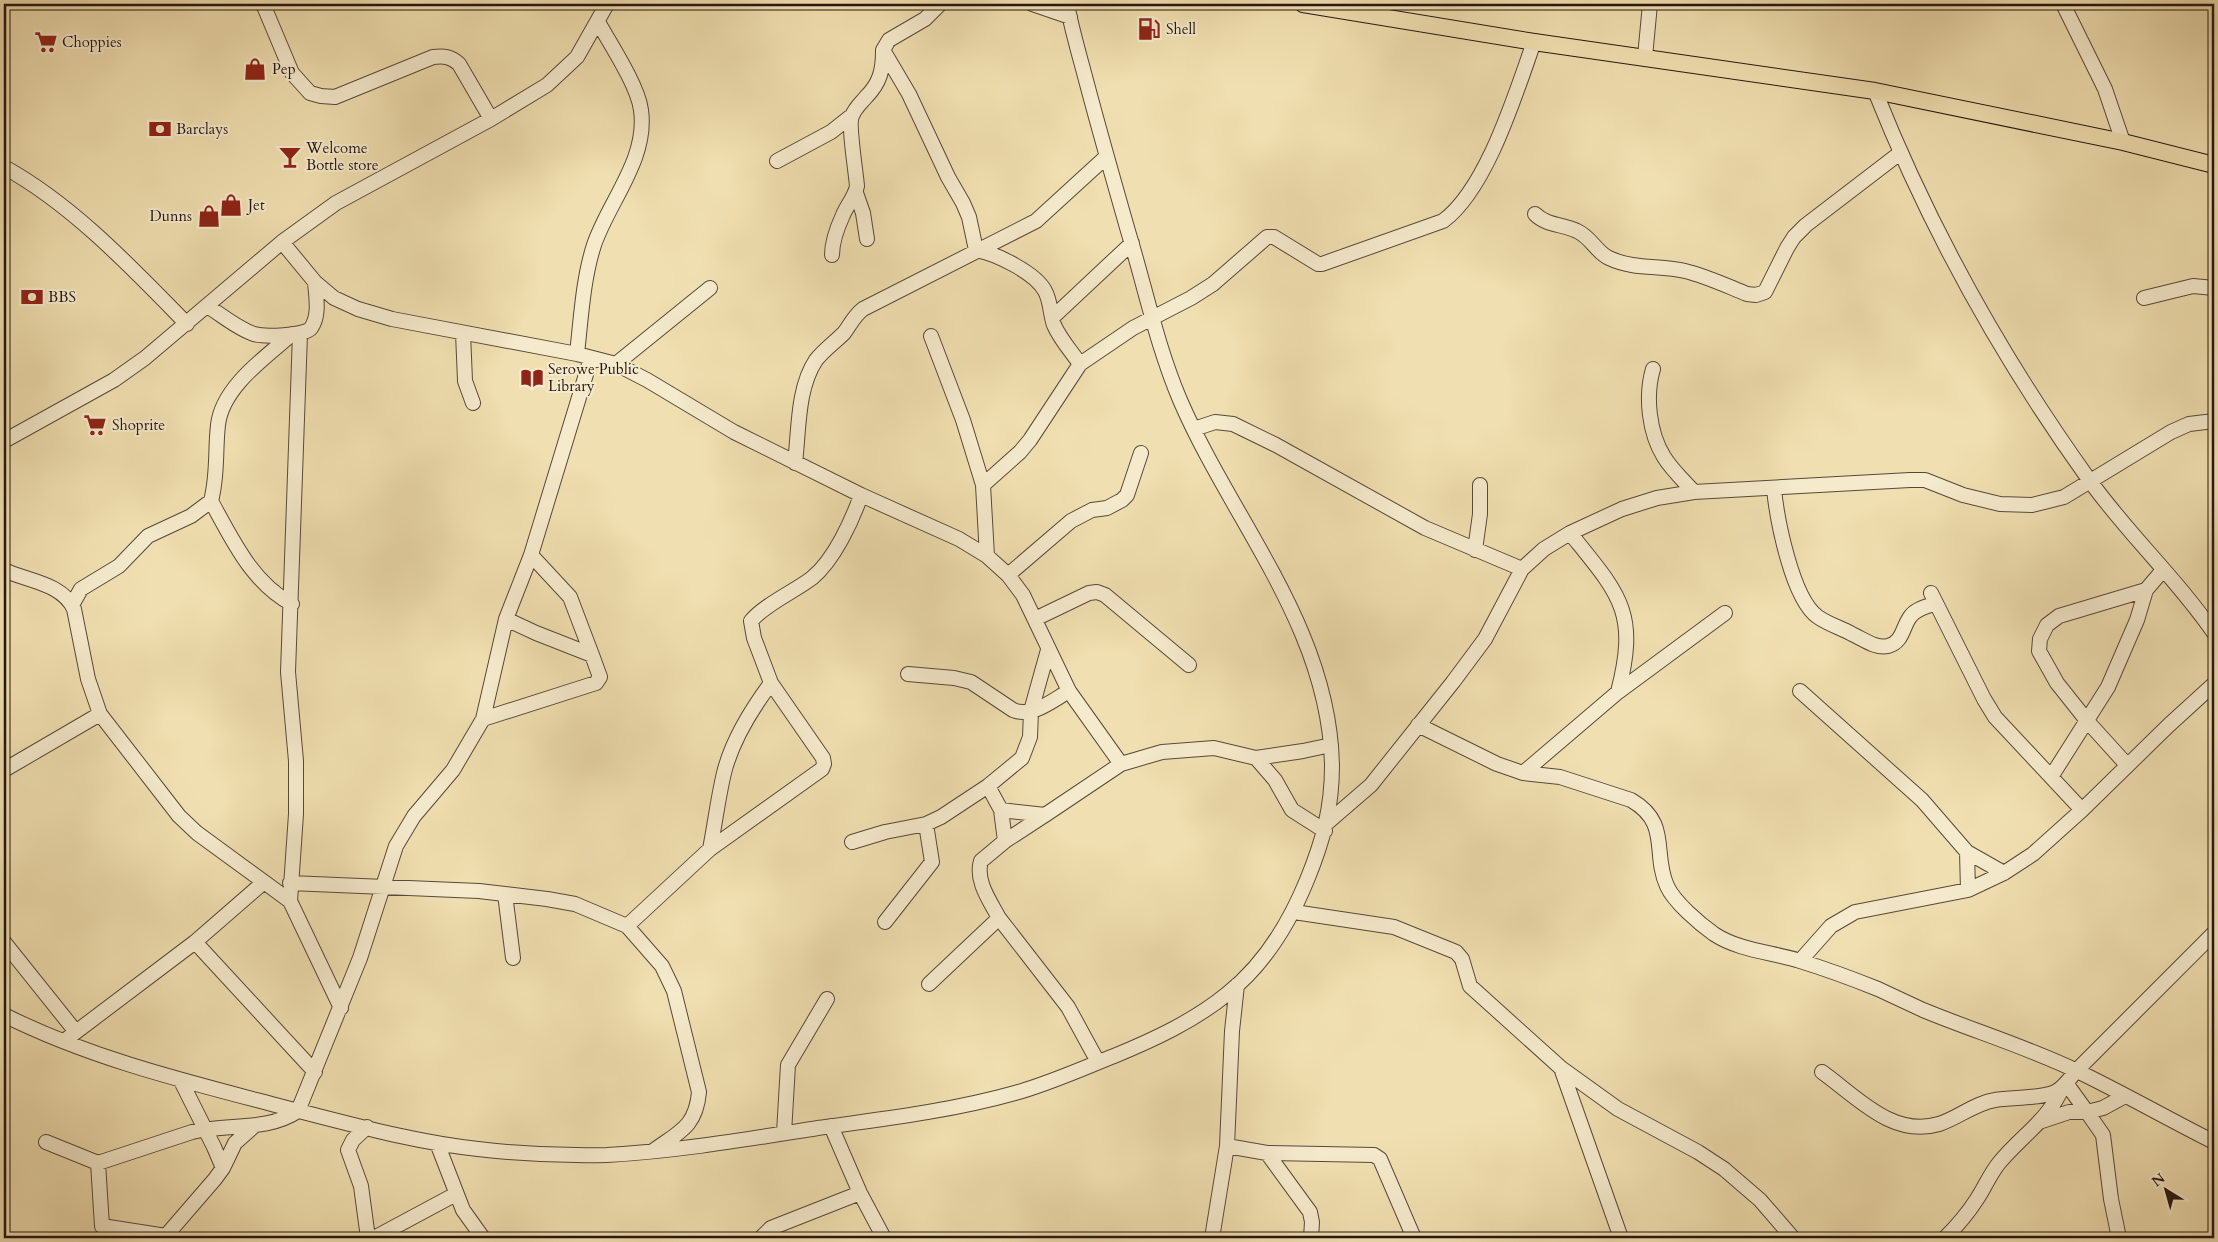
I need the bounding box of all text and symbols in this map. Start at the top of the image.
fuel station icon: Shell [1136,16,1162,42]
place label: Shell [1166,19,1196,39]
supermarket icon: Choppies [33,29,59,55]
place label: Choppies [62,32,122,52]
shop icon: Pep [242,56,268,82]
place label: Pep [272,59,296,79]
bank icon: Barclays [147,116,173,142]
place label: Barclays [176,119,228,139]
place label: Welcome Bottle store [305,138,379,175]
bar icon: Welcome Bottle store [277,144,303,170]
shop icon: Jet [218,192,244,218]
place label: Jet [246,195,265,215]
shop icon: Dunns [196,203,222,229]
place label: Dunns [150,206,192,226]
bank icon: BBS [19,284,45,310]
place label: BBS [48,287,76,307]
place label: Serowe Public Library [548,359,639,396]
library icon: Serowe Public Library [519,365,545,391]
supermarket icon: Shoprite [82,412,108,438]
place label: Shoprite [112,415,165,435]
north arrow [2140,1164,2190,1214]
text: N [2148,1169,2169,1191]

